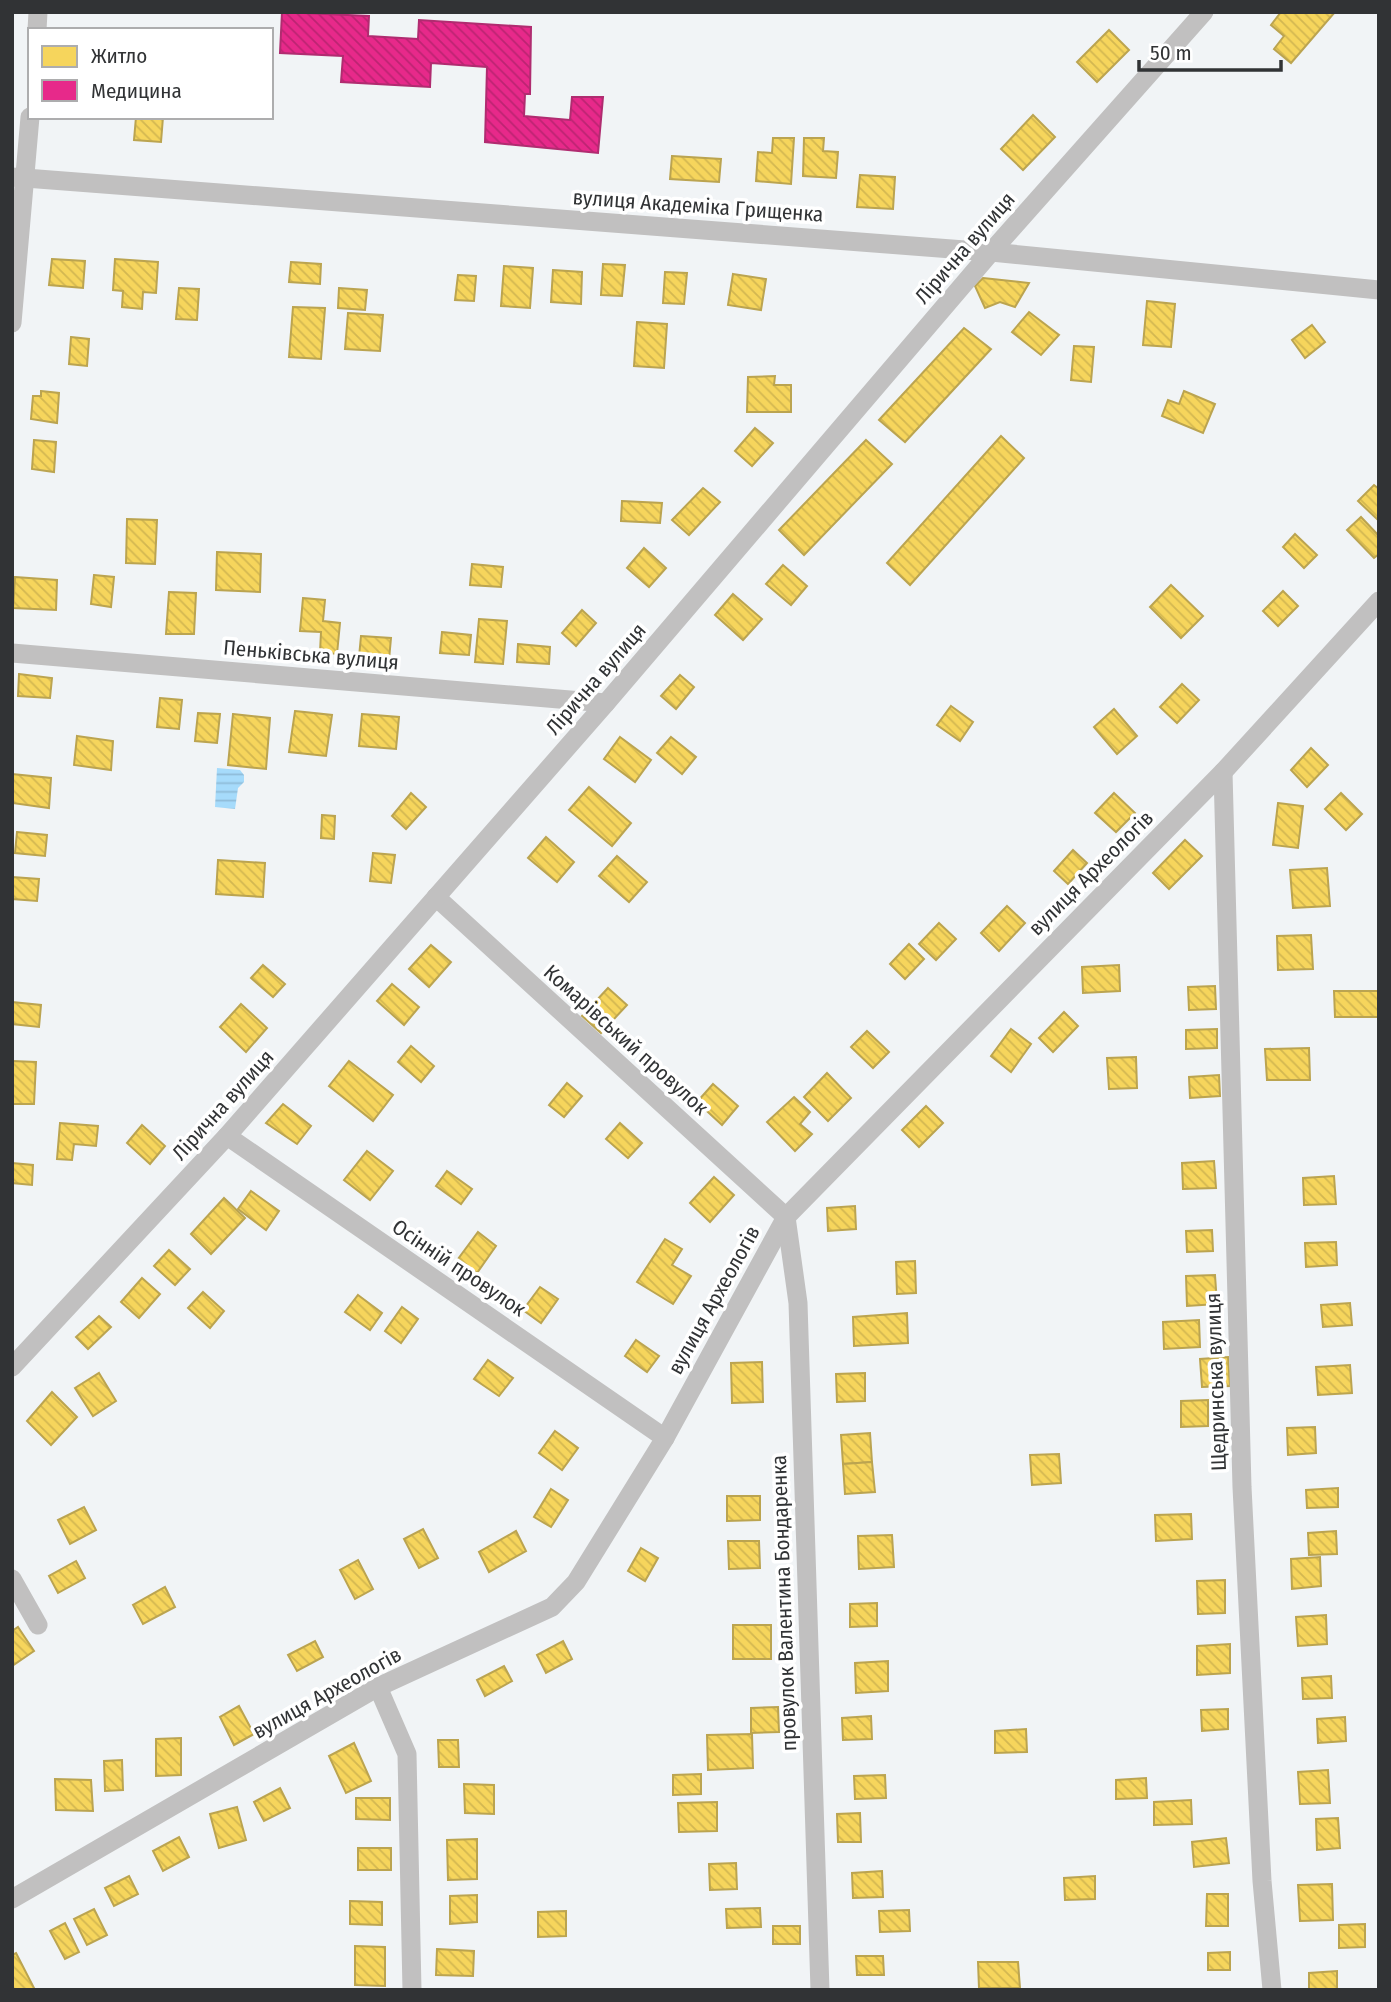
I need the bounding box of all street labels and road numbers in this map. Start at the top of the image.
street label: вулиця Академіка Грищенка [572,184,824,228]
street label: Лірична вулиця [909,187,1021,309]
street label: Лірична вулиця [540,618,652,740]
street label: Пеньківська вулиця [222,634,400,676]
street label: вулиця Археологів [1023,805,1159,941]
street label: Комарівський провулок [538,959,714,1121]
street label: Лірична вулиця [167,1044,279,1166]
street label: Осінній провулок [387,1214,531,1322]
street label: вулиця Археологів [662,1221,766,1379]
street label: Щедринська вулиця [1200,1292,1232,1472]
street label: провулок Валентина Бондаренка [766,1454,802,1752]
street label: вулиця Археологів [248,1641,406,1745]

